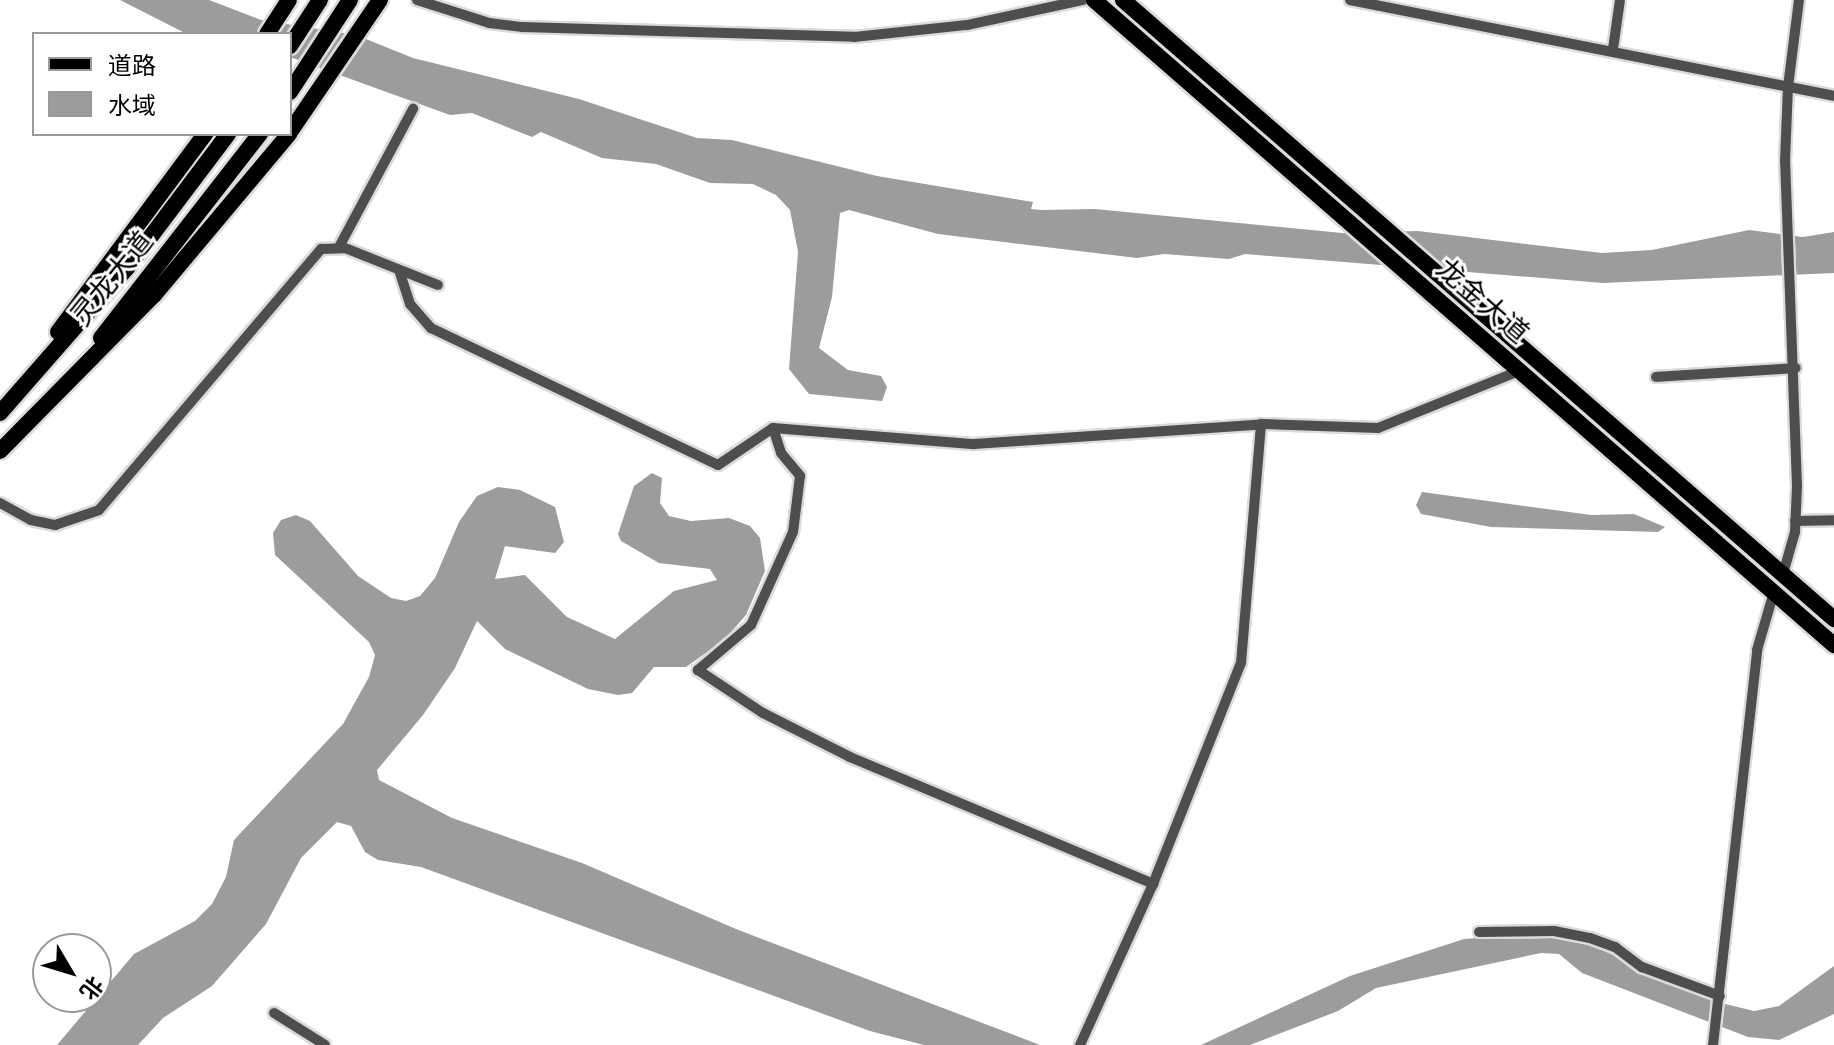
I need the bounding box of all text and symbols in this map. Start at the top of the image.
legend [32,32,292,136]
text: 道路 [108,53,156,83]
text: 水域 [108,93,156,123]
street label: 灵龙大道 [66,226,162,334]
street label: 龙金大道 [1428,254,1534,352]
north arrow [32,933,112,1013]
text: 北 [72,970,107,1004]

